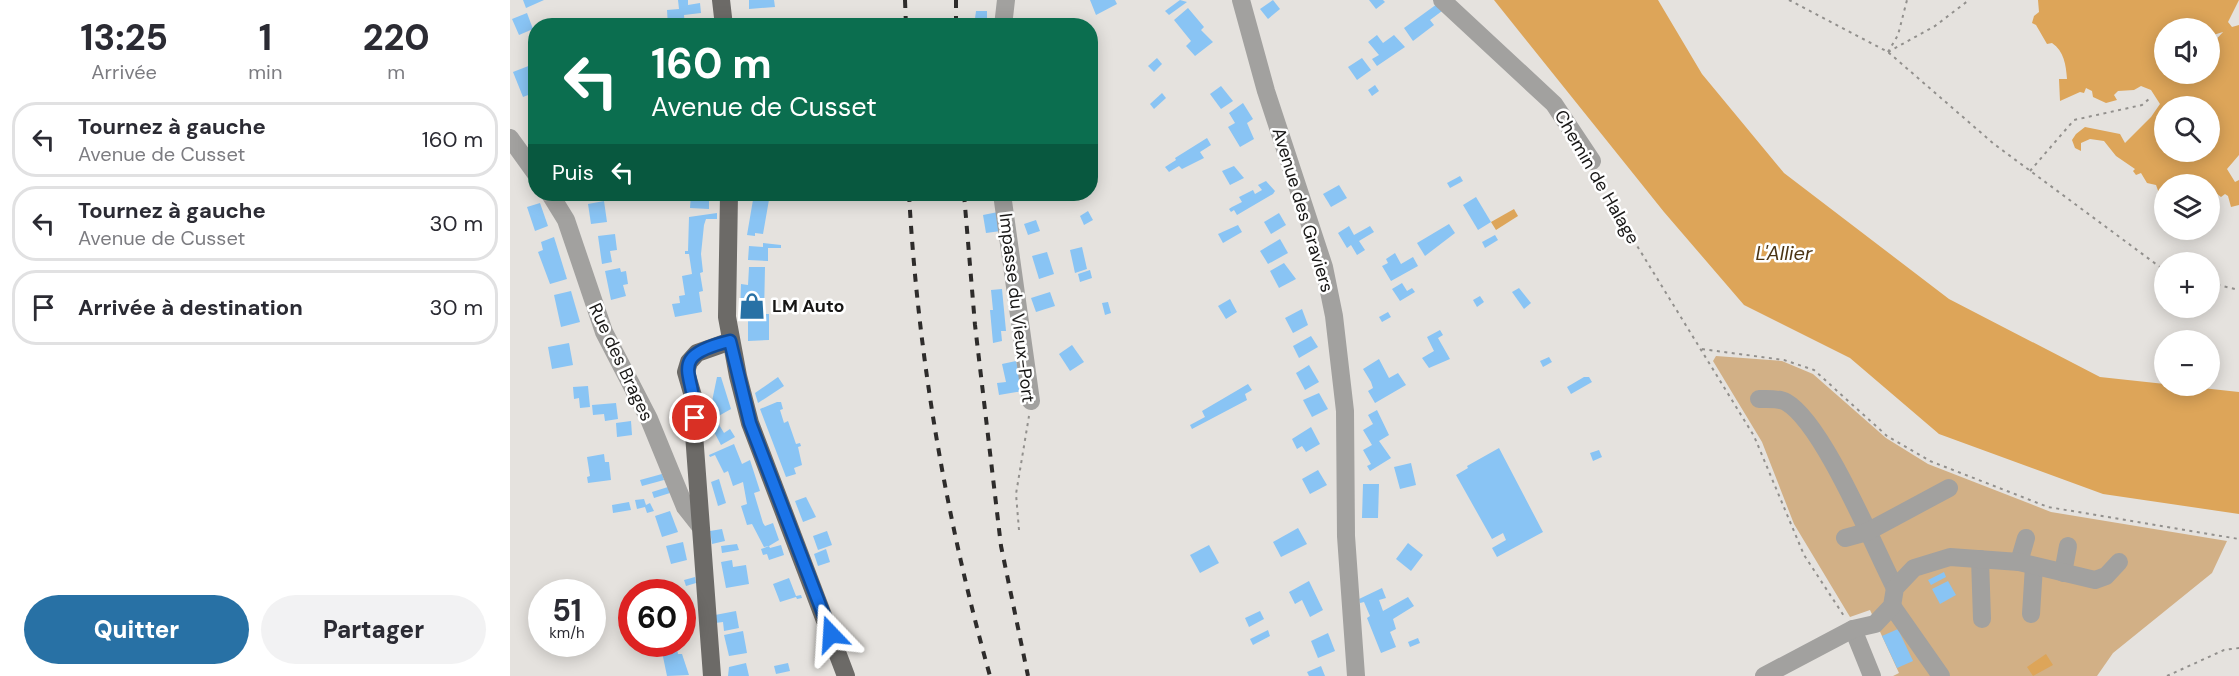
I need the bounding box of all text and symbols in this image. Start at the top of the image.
text: 13:25 [80,14,168,61]
text: 1 [259,14,272,61]
text: 220 [363,14,430,61]
map controls [2154,18,2220,396]
button: sound [2154,18,2220,84]
text: 160 m [651,36,772,91]
icon: left [552,42,630,120]
text: Arrivée [91,59,157,85]
text: min [248,59,282,85]
text: m [387,59,405,85]
text: Avenue de Cusset [651,89,877,124]
button: search [2154,96,2220,162]
street label: Chemin de Halage [1549,106,1645,248]
text: Tournez à gauche [78,112,266,141]
icon: left [27,123,60,156]
text: 160 m [422,125,483,154]
street label: Avenue des Graviers [1267,125,1339,295]
text: Avenue de Cusset [78,141,245,167]
icon: left [606,156,639,189]
text: Puis [552,158,594,187]
button: layers [2154,174,2220,240]
text: Tournez à gauche [78,196,266,225]
icon: left [27,207,60,240]
text: 30 m [429,209,483,238]
street label: Impasse du Vieux-Port [993,212,1041,404]
text: Avenue de Cusset [78,225,245,251]
water label: L'Allier [1756,240,1813,266]
button: + [2154,252,2220,318]
icon: arrive [27,291,60,324]
shop icon: LM Auto [737,291,767,321]
text: Arrivée à destination [78,293,303,322]
text: 30 m [429,293,483,322]
place label: LM Auto [772,294,844,318]
street label: Rue des Brages [583,299,659,425]
button: − [2154,330,2220,396]
pin [669,392,720,443]
icon: arrive [678,401,711,434]
speed limit sign: 60 [618,579,696,657]
text: 51 [552,591,582,630]
button: Quitter [24,595,249,664]
button: Partager [261,595,486,664]
position arrow [799,602,863,666]
text: km/h [549,623,585,643]

